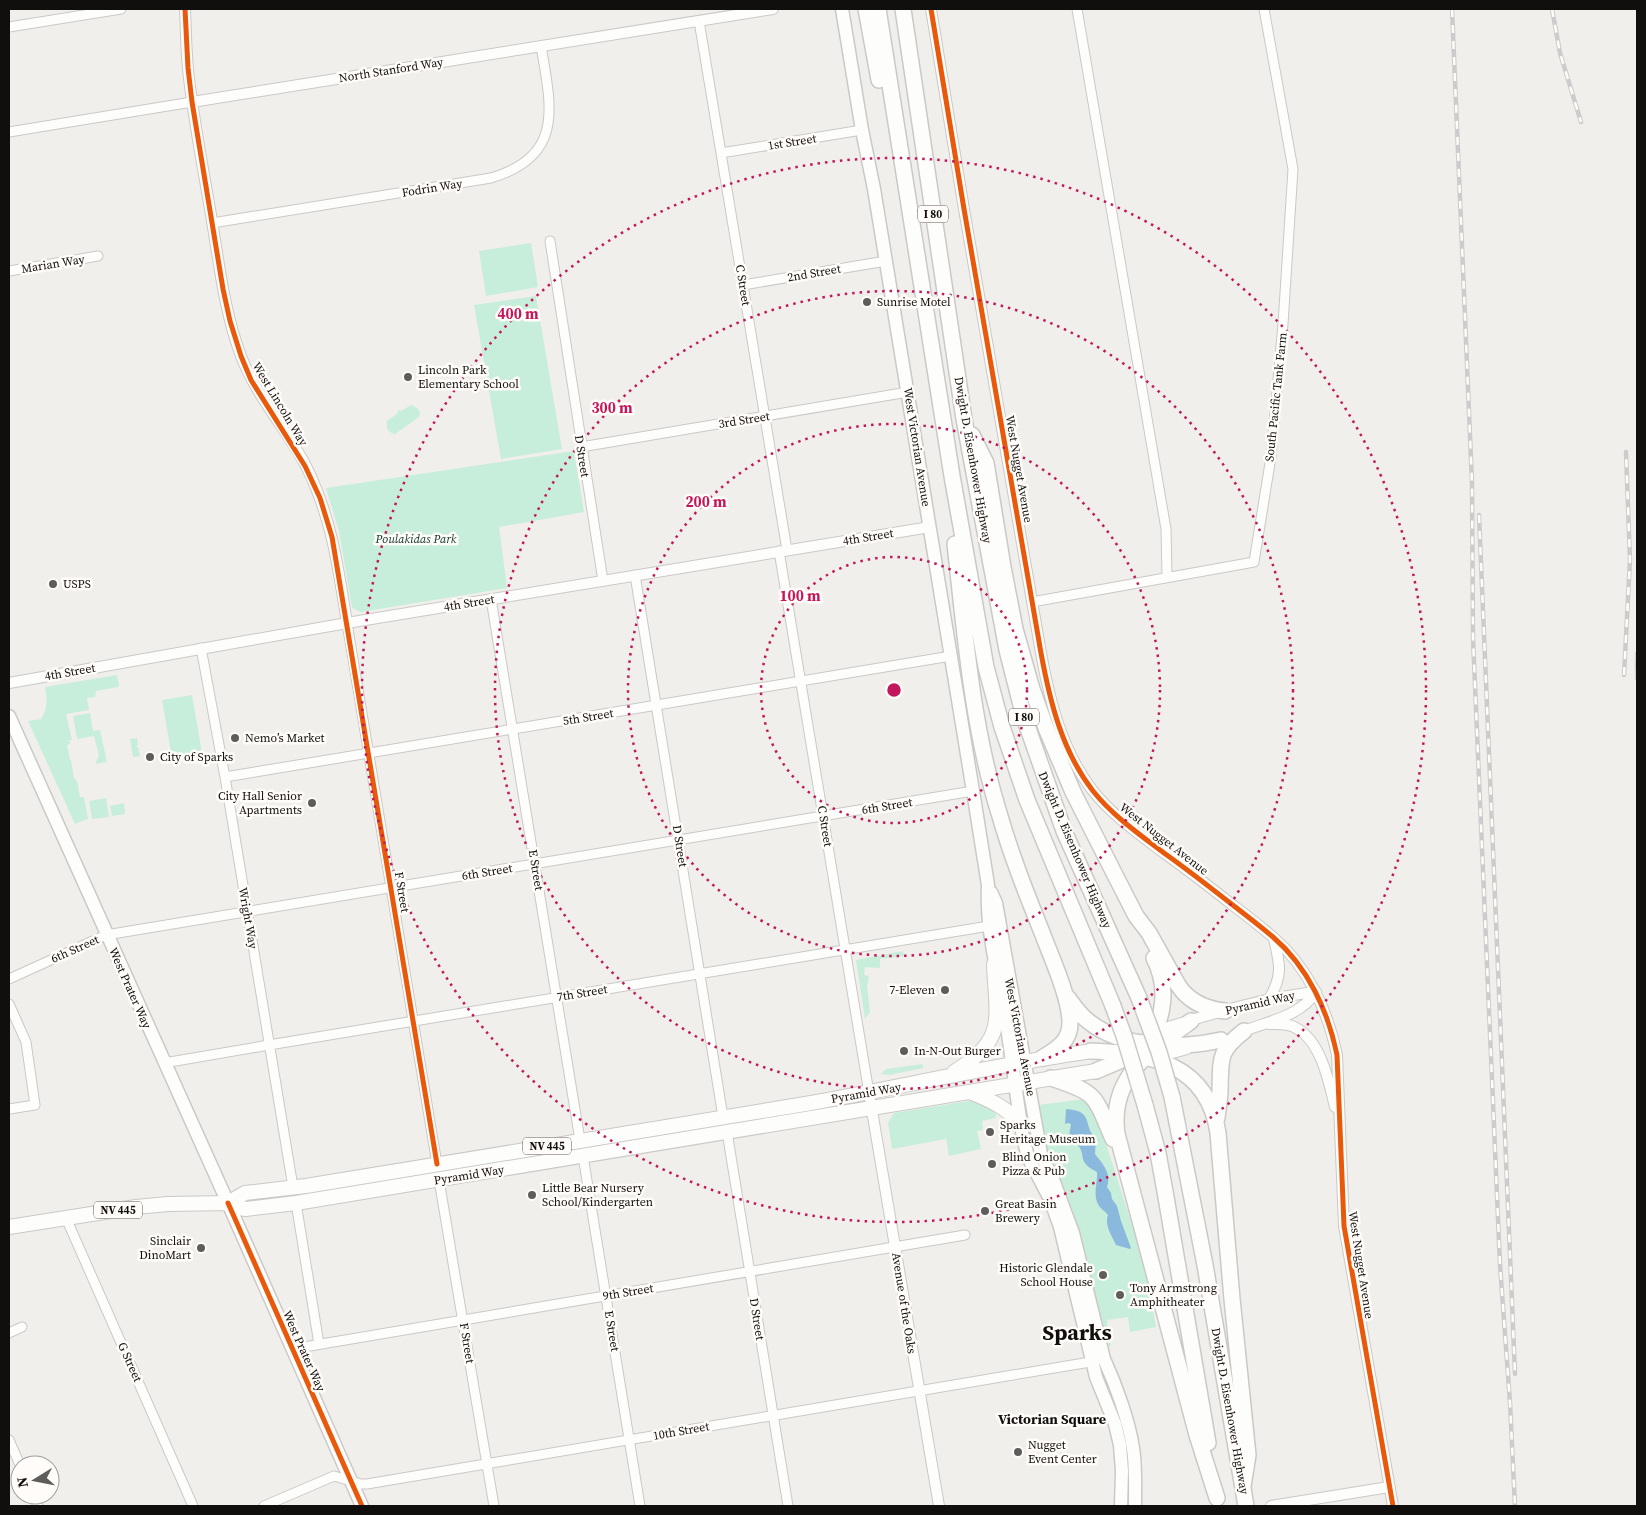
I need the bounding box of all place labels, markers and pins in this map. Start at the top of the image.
place label: Sunrise Motel [877,294,951,310]
marker: Sunrise Motel [861,296,873,308]
place label: Lincoln Park Elementary School [418,362,519,392]
marker: Lincoln Park Elementary School [402,371,414,383]
place label: USPS [63,576,91,592]
marker: USPS [47,578,59,590]
centre of rings [885,681,903,699]
place label: Nemo’s Market [245,730,325,746]
marker: Nemo’s Market [229,732,241,744]
place label: City of Sparks [160,749,233,765]
marker: City of Sparks [144,751,156,763]
place label: City Hall Senior Apartments [218,788,302,818]
marker: City Hall Senior Apartments [306,797,318,809]
place label: 7-Eleven [889,982,935,998]
marker: 7-Eleven [939,984,951,996]
place label: In-N-Out Burger [914,1043,1001,1059]
marker: In-N-Out Burger [898,1045,910,1057]
place label: Sparks Heritage Museum [1000,1117,1096,1147]
marker: Sparks Heritage Museum [984,1126,996,1138]
place label: Blind Onion Pizza & Pub [1002,1149,1067,1179]
marker: Blind Onion Pizza & Pub [986,1158,998,1170]
place label: Little Bear Nursery School/Kindergarten [542,1180,653,1210]
marker: Little Bear Nursery School/Kindergarten [526,1189,538,1201]
place label: Great Basin Brewery [995,1196,1057,1226]
marker: Great Basin Brewery [979,1205,991,1217]
place label: Sinclair DinoMart [139,1233,191,1263]
marker: Sinclair DinoMart [195,1242,207,1254]
place label: Historic Glendale School House [999,1260,1093,1290]
marker: Historic Glendale School House [1097,1269,1109,1281]
place label: Tony Armstrong Amphitheater [1130,1280,1217,1310]
marker: Tony Armstrong Amphitheater [1114,1289,1126,1301]
place label: Nugget Event Center [1028,1437,1097,1467]
marker: Nugget Event Center [1012,1446,1024,1458]

